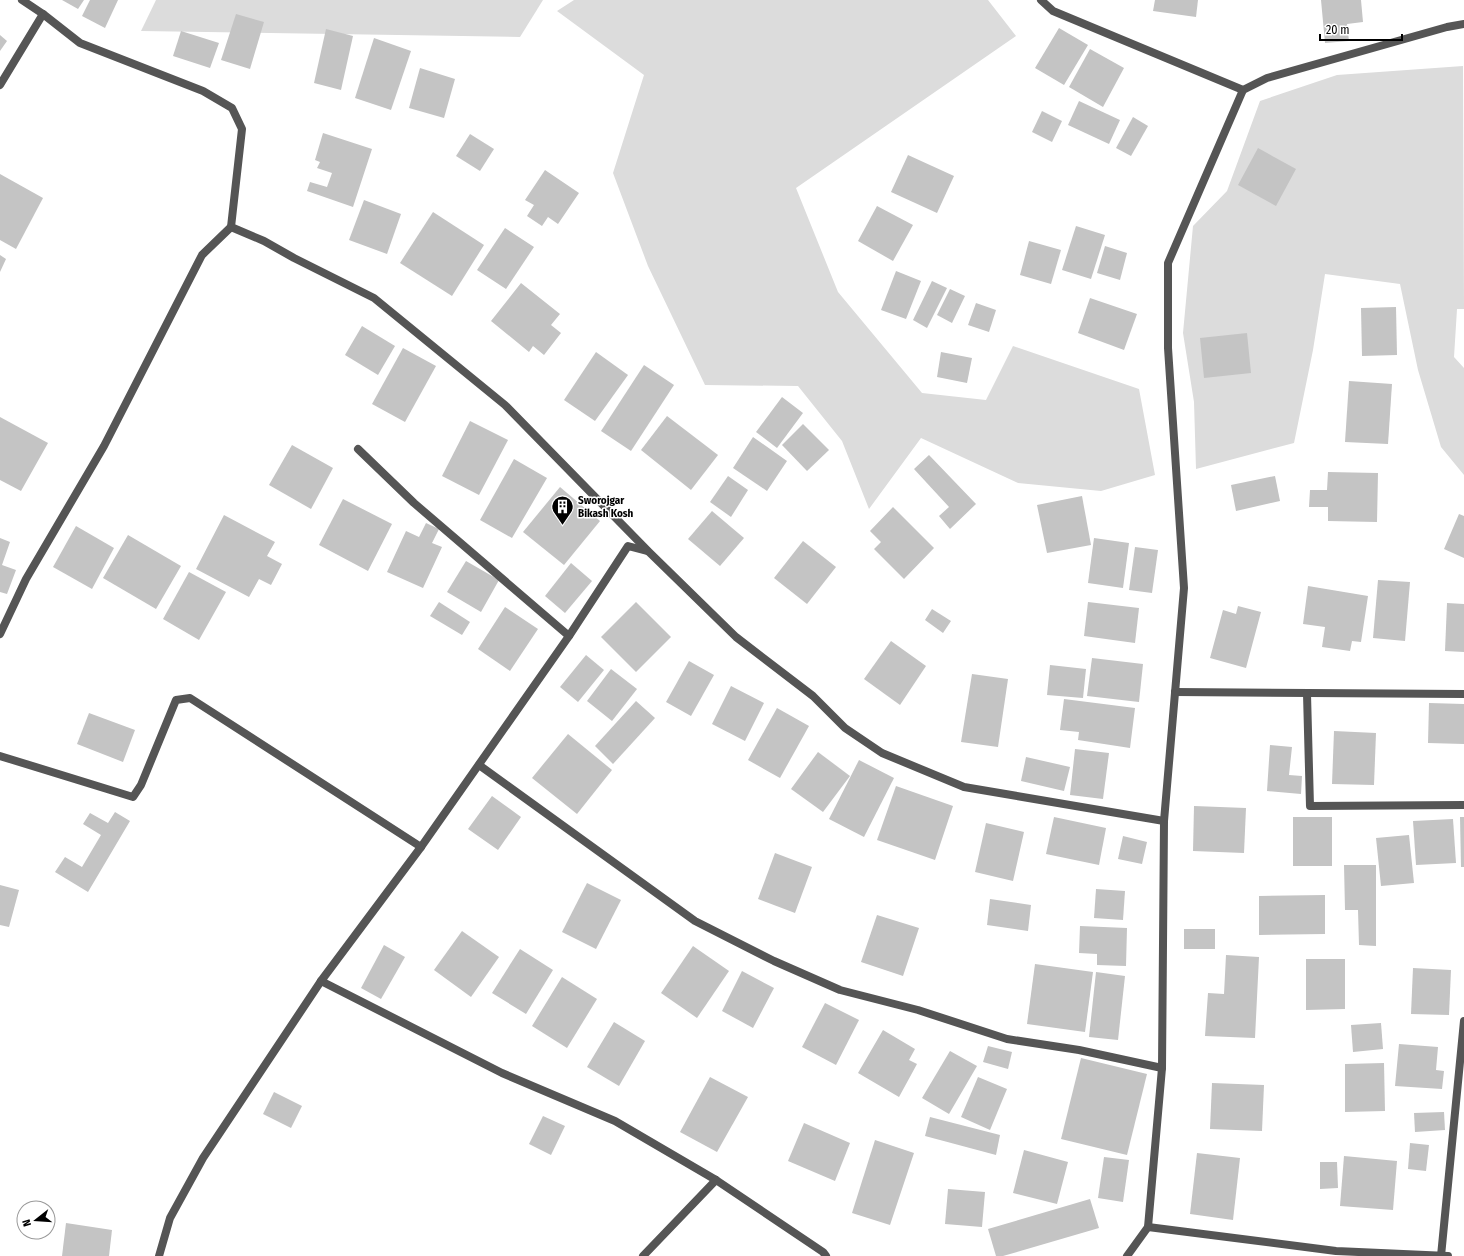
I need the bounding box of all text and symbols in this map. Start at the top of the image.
scale bar [1320,16,1402,42]
text: 20 m [1326,23,1350,37]
building icon: Sworojgar Bikash Kosh [549,493,575,526]
place label: Sworojgar Bikash Kosh [578,494,634,520]
north arrow [16,1200,56,1240]
text: N [20,1218,34,1228]

